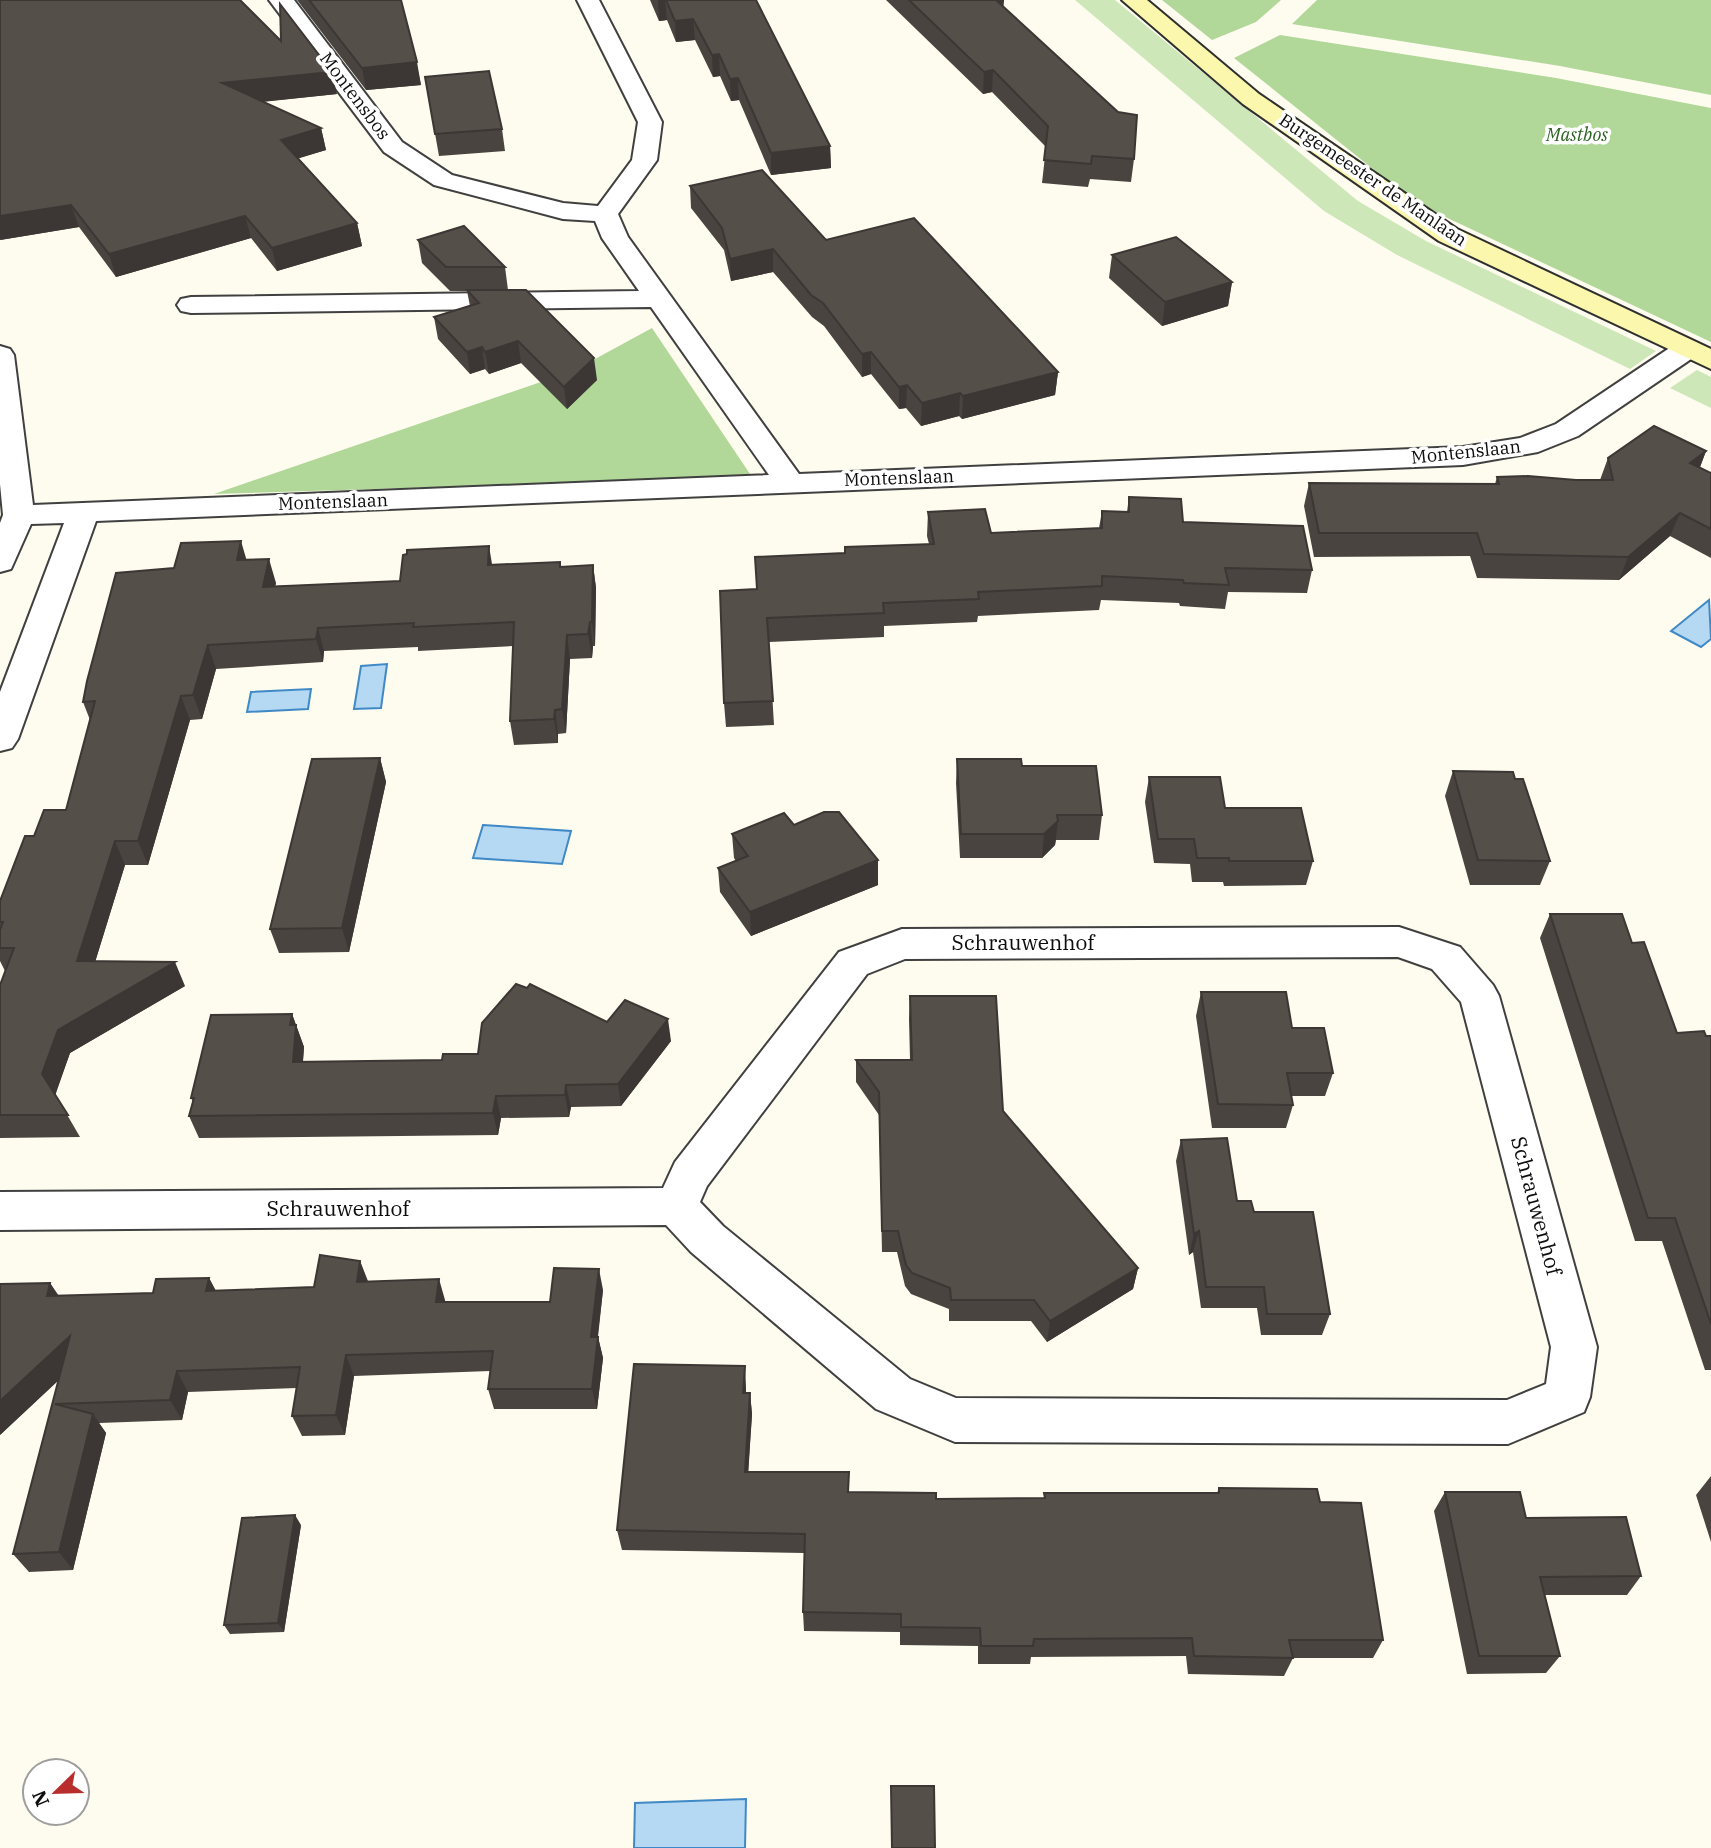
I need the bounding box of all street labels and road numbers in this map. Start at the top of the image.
street label: Montensbos [315,47,396,144]
street label: Burgemeester de Manlaan [1275,108,1472,251]
street label: Montenslaan [1410,434,1522,469]
street label: Montenslaan [844,464,954,491]
street label: Montenslaan [278,488,388,515]
street label: Schrauwenhof [952,928,1096,956]
street label: Schrauwenhof [1505,1133,1569,1280]
street label: Schrauwenhof [267,1194,411,1222]

